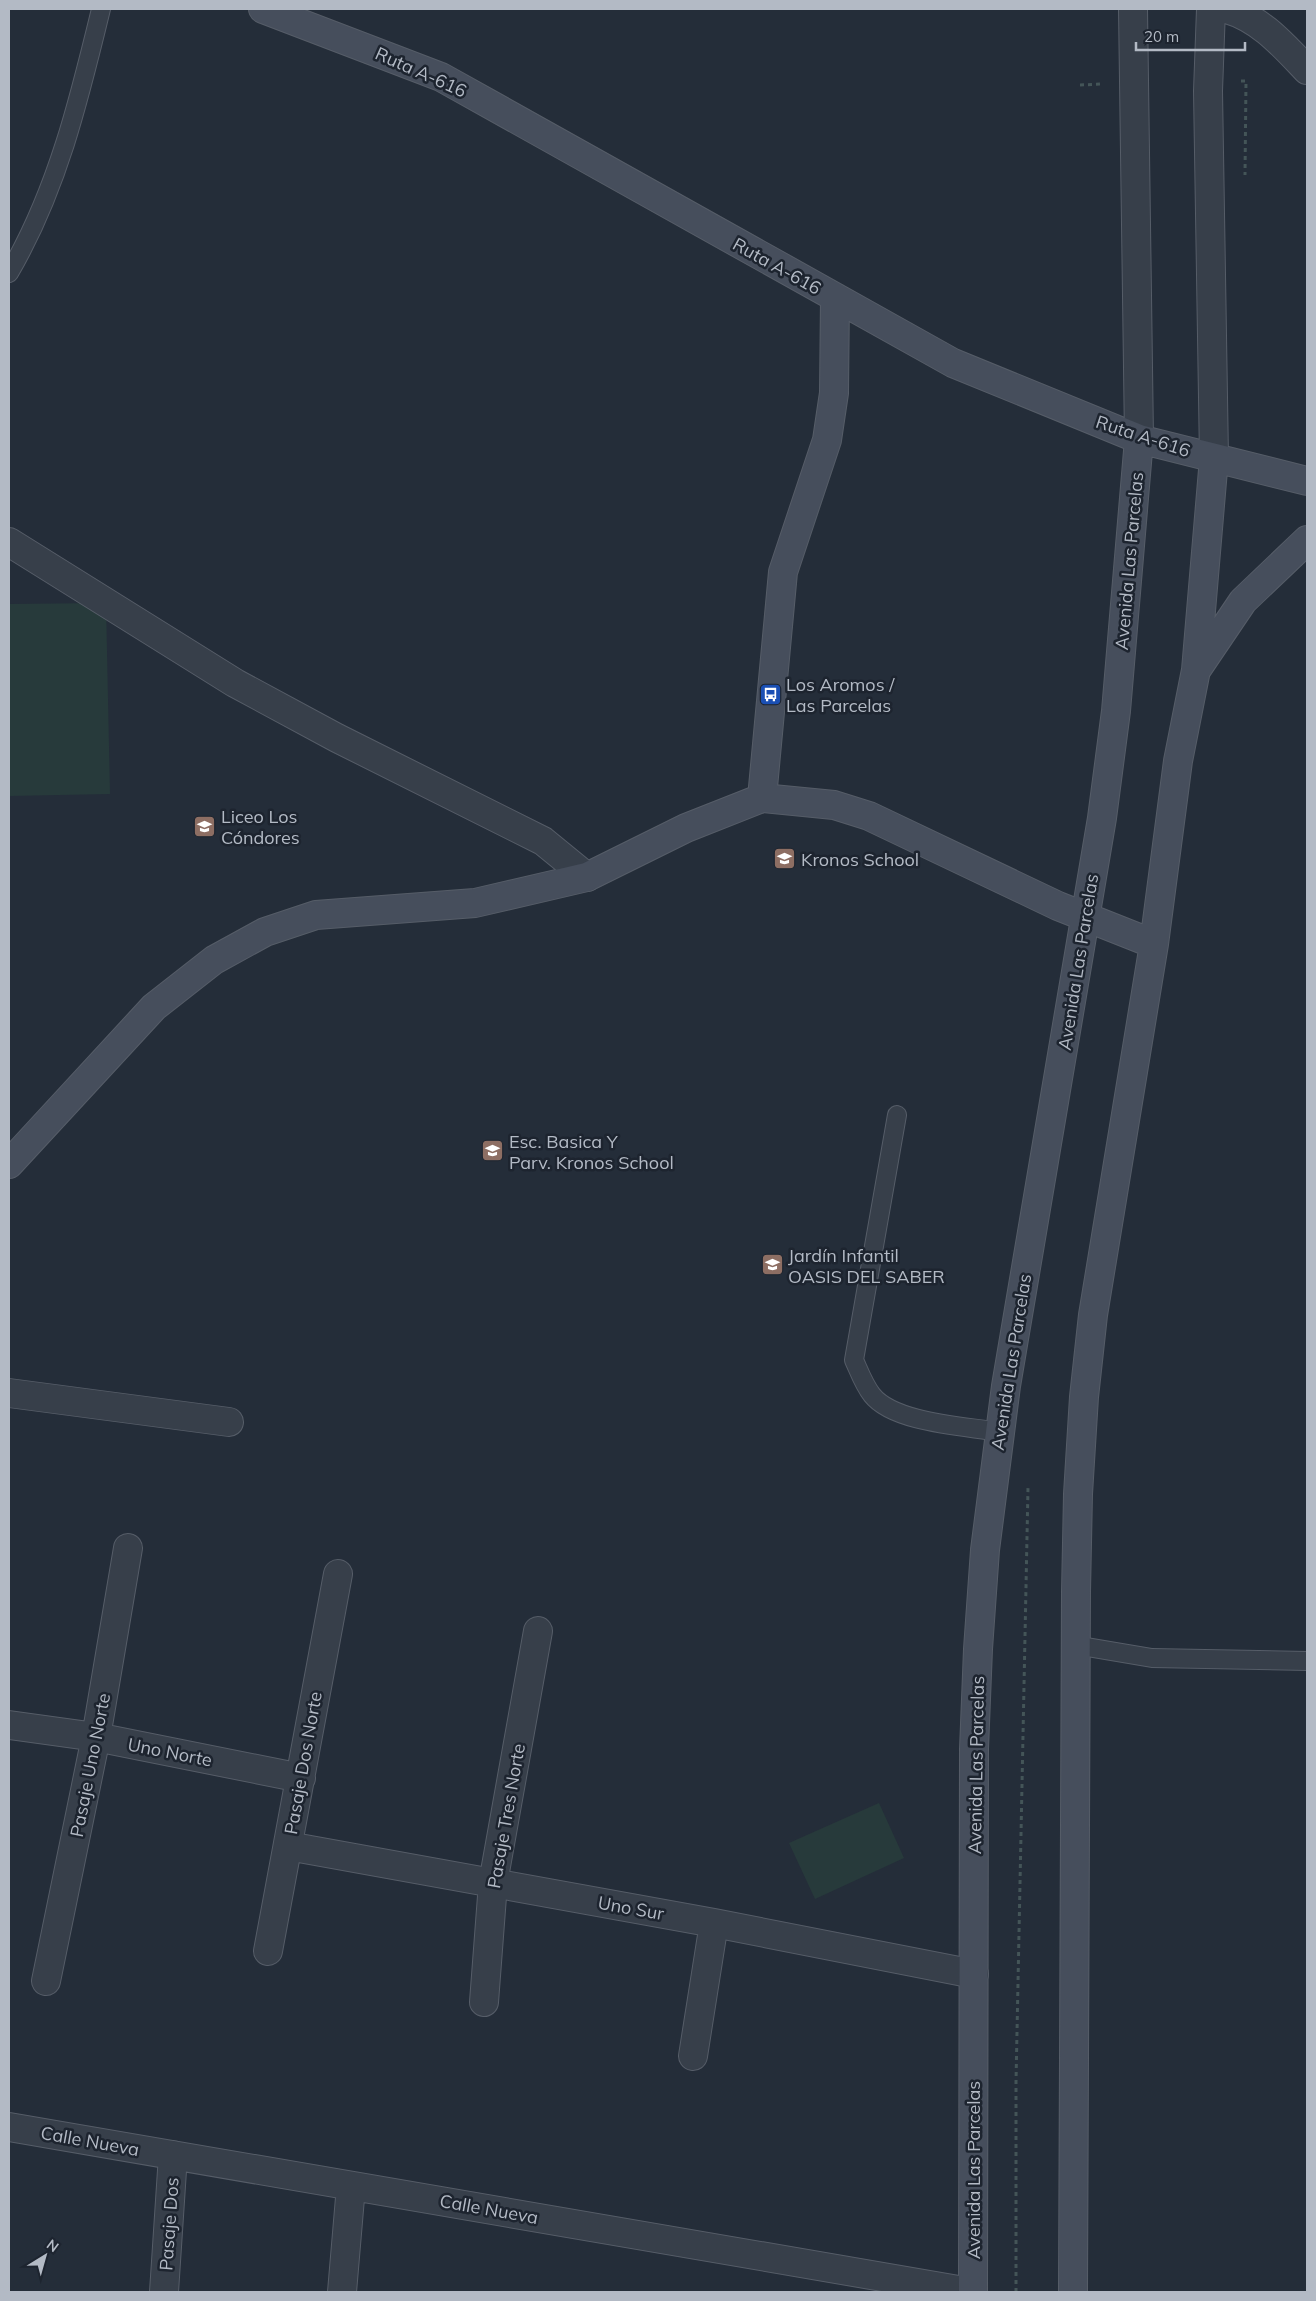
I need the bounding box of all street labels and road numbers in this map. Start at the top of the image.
street label: Ruta A-616 [372,42,470,102]
street label: Ruta A-616 [729,232,825,300]
street label: Ruta A-616 [1093,410,1193,462]
street label: Avenida Las Parcelas [1110,471,1148,651]
street label: Avenida Las Parcelas [1053,872,1103,1052]
street label: Avenida Las Parcelas [986,1272,1036,1452]
street label: Avenida Las Parcelas [963,1676,989,1854]
street label: Pasaje Dos Norte [279,1690,327,1836]
street label: Pasaje Uno Norte [65,1691,115,1839]
street label: Uno Norte [126,1733,214,1771]
street label: Pasaje Tres Norte [482,1742,530,1890]
street label: Uno Sur [596,1891,666,1925]
street label: Avenida Las Parcelas [962,2081,985,2259]
street label: Calle Nueva [39,2121,141,2161]
street label: Pasaje Dos [154,2177,184,2271]
street label: Calle Nueva [438,2189,540,2229]

